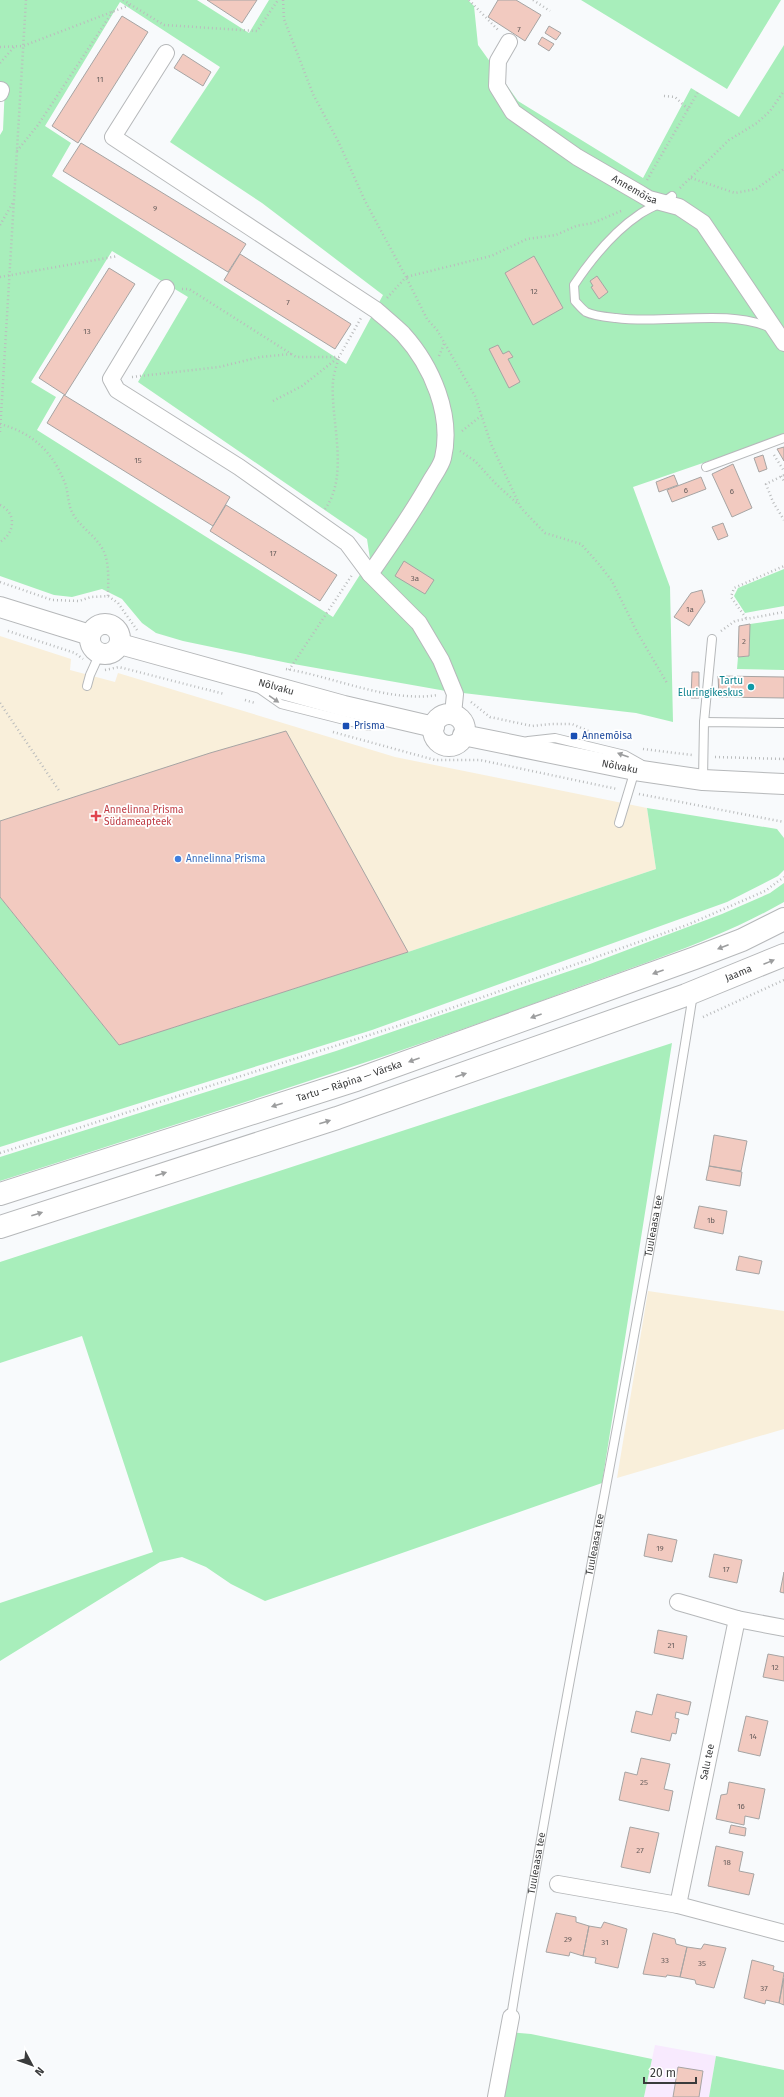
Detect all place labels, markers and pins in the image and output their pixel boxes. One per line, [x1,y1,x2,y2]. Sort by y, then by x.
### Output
place label: Tartu Eluringikeskus [678,675,743,699]
marker: Tartu Eluringikeskus [746,682,756,692]
place label: Prisma [354,720,385,732]
marker: Prisma [341,721,351,731]
place label: Annemõisa [582,730,632,742]
marker: Annemõisa [569,731,579,741]
place label: Annelinna Prisma Südameapteek [104,804,183,828]
marker: Annelinna Prisma Südameapteek [91,811,101,821]
place label: Annelinna Prisma [186,853,265,865]
marker: Annelinna Prisma [173,854,183,864]

